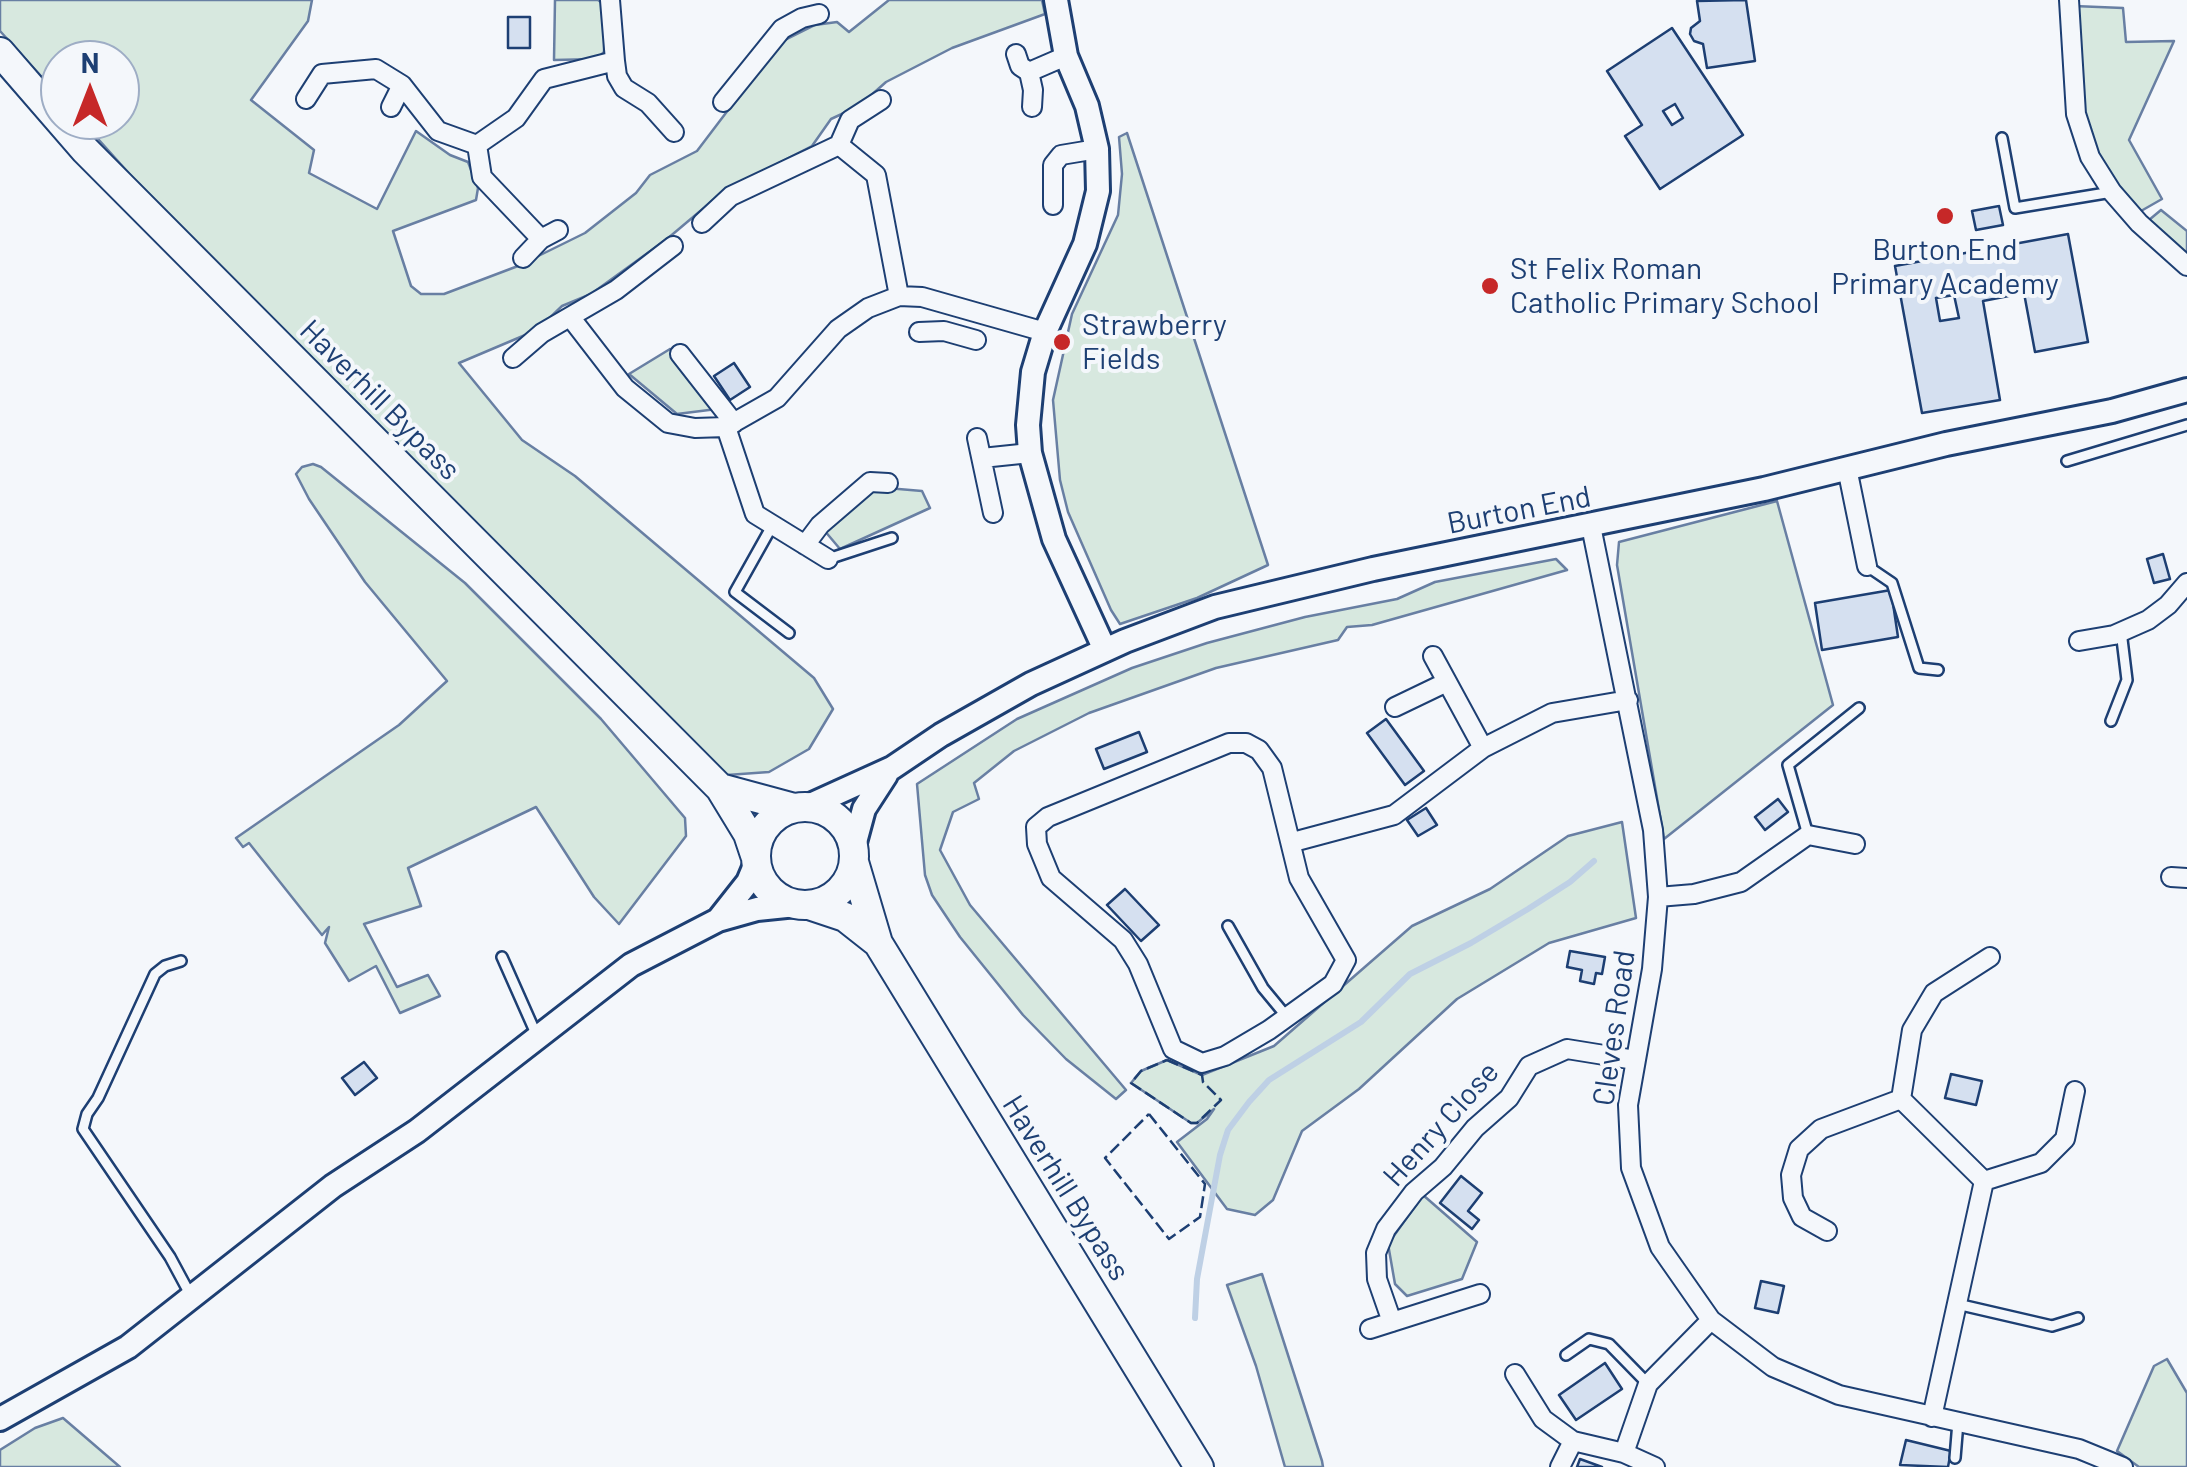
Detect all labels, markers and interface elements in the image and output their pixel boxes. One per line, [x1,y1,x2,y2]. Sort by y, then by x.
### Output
north arrow [40,40,140,140]
text: N [81,45,99,79]
marker: Burton End Primary Academy [1934,205,1956,227]
place label: Burton End Primary Academy [1831,232,2059,302]
place label: St Felix Roman Catholic Primary School [1510,251,1819,322]
marker: St Felix Roman Catholic Primary School [1479,275,1501,297]
place label: Strawberry Fields [1082,307,1227,378]
street label: Haverhill Bypass [292,312,468,488]
marker: Strawberry Fields [1051,331,1073,353]
street label: Burton End [1444,478,1594,542]
street label: Cleves Road [1585,948,1643,1108]
street label: Henry Close [1376,1054,1506,1194]
street label: Haverhill Bypass [995,1089,1137,1287]

